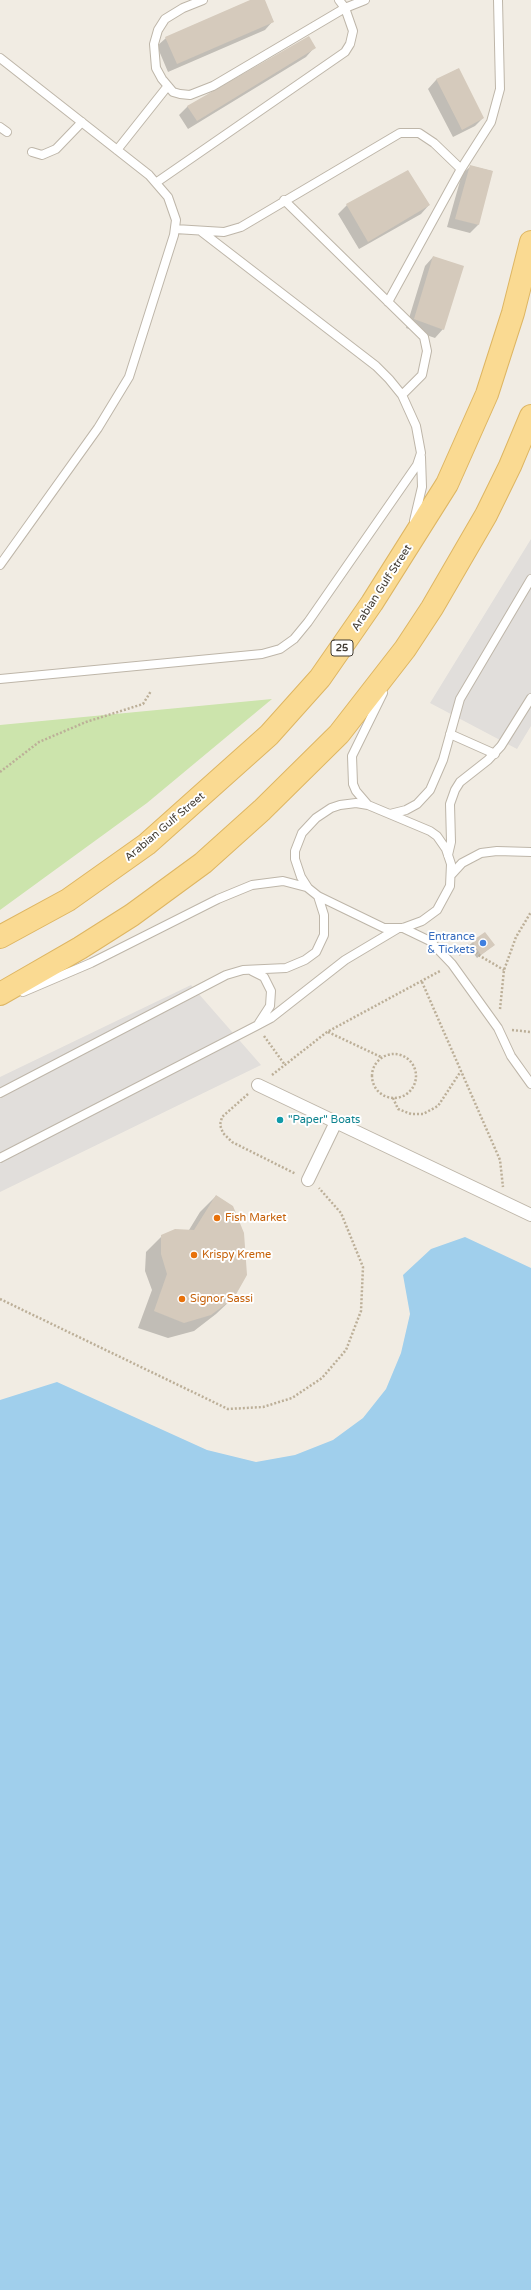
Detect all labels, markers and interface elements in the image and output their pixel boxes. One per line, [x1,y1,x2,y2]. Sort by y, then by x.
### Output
street label: Arabian Gulf Street [349,542,415,634]
road number: 25 [331,640,353,656]
street label: Arabian Gulf Street [122,790,208,864]
place label: Entrance & Tickets [427,930,475,956]
marker: Entrance & Tickets [478,938,488,948]
place label: "Paper" Boats [288,1113,360,1127]
marker: "Paper" Boats [275,1115,285,1125]
place label: Fish Market [225,1211,286,1225]
marker: Fish Market [212,1213,222,1223]
place label: Krispy Kreme [202,1248,271,1262]
marker: Krispy Kreme [189,1250,199,1260]
place label: Signor Sassi [190,1292,253,1306]
marker: Signor Sassi [177,1294,187,1304]

